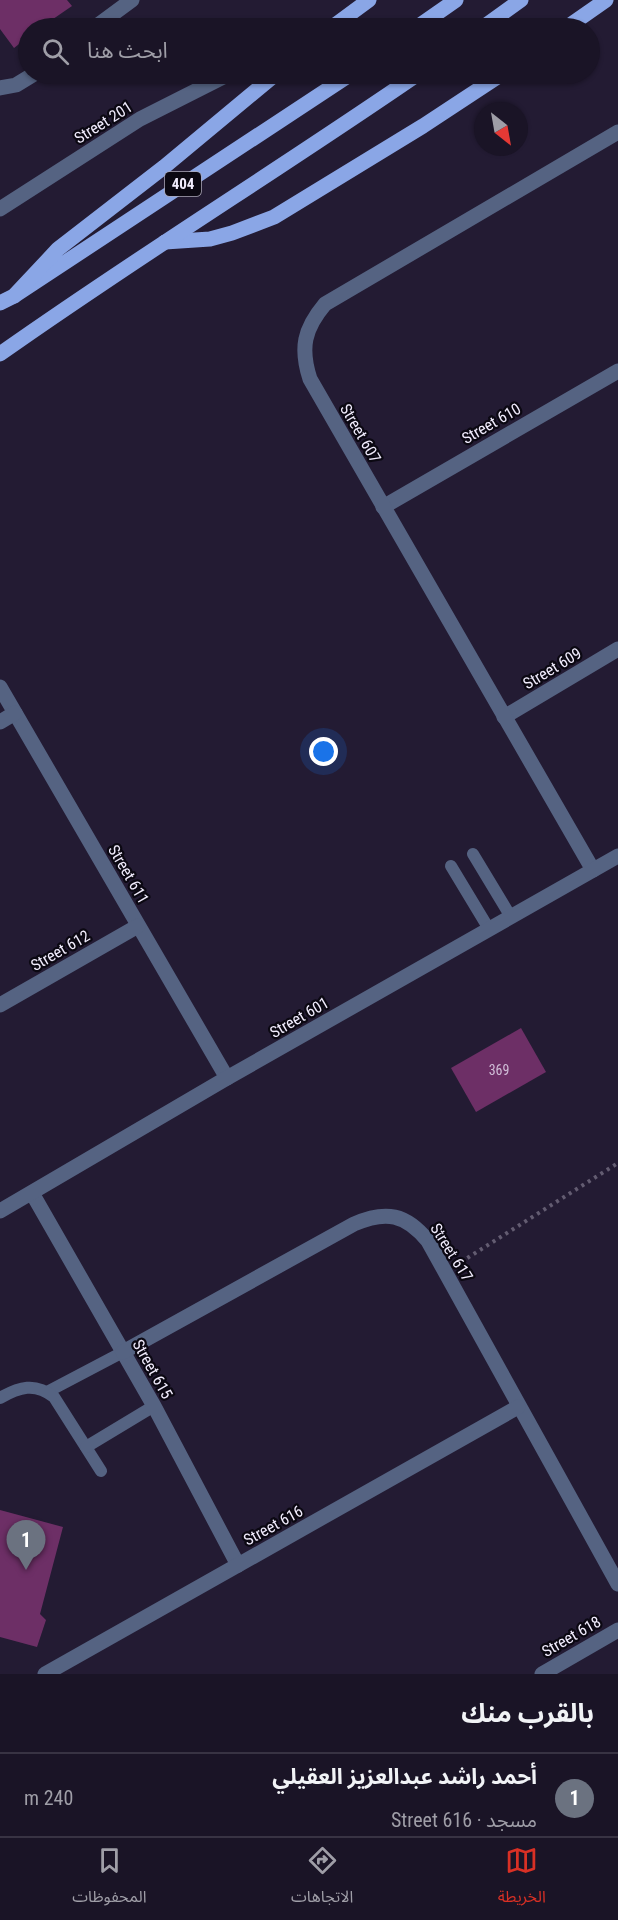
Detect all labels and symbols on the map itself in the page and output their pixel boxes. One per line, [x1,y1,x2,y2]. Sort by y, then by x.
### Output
street label: Street 201 [71,97,136,148]
north arrow [474,102,528,156]
road number: 404 [165,172,201,196]
street label: Street 610 [458,399,524,448]
street label: Street 607 [336,400,385,466]
street label: Street 609 [520,644,585,693]
your location [309,737,338,766]
street label: Street 611 [104,841,153,907]
street label: Street 612 [27,926,93,975]
street label: Street 601 [266,993,332,1042]
house number: 369 [489,1062,509,1078]
street label: Street 617 [426,1220,477,1285]
street label: Street 615 [129,1336,177,1402]
street label: Street 616 [240,1501,306,1549]
pin: 1 [6,1520,46,1570]
street label: Street 618 [538,1612,604,1661]

